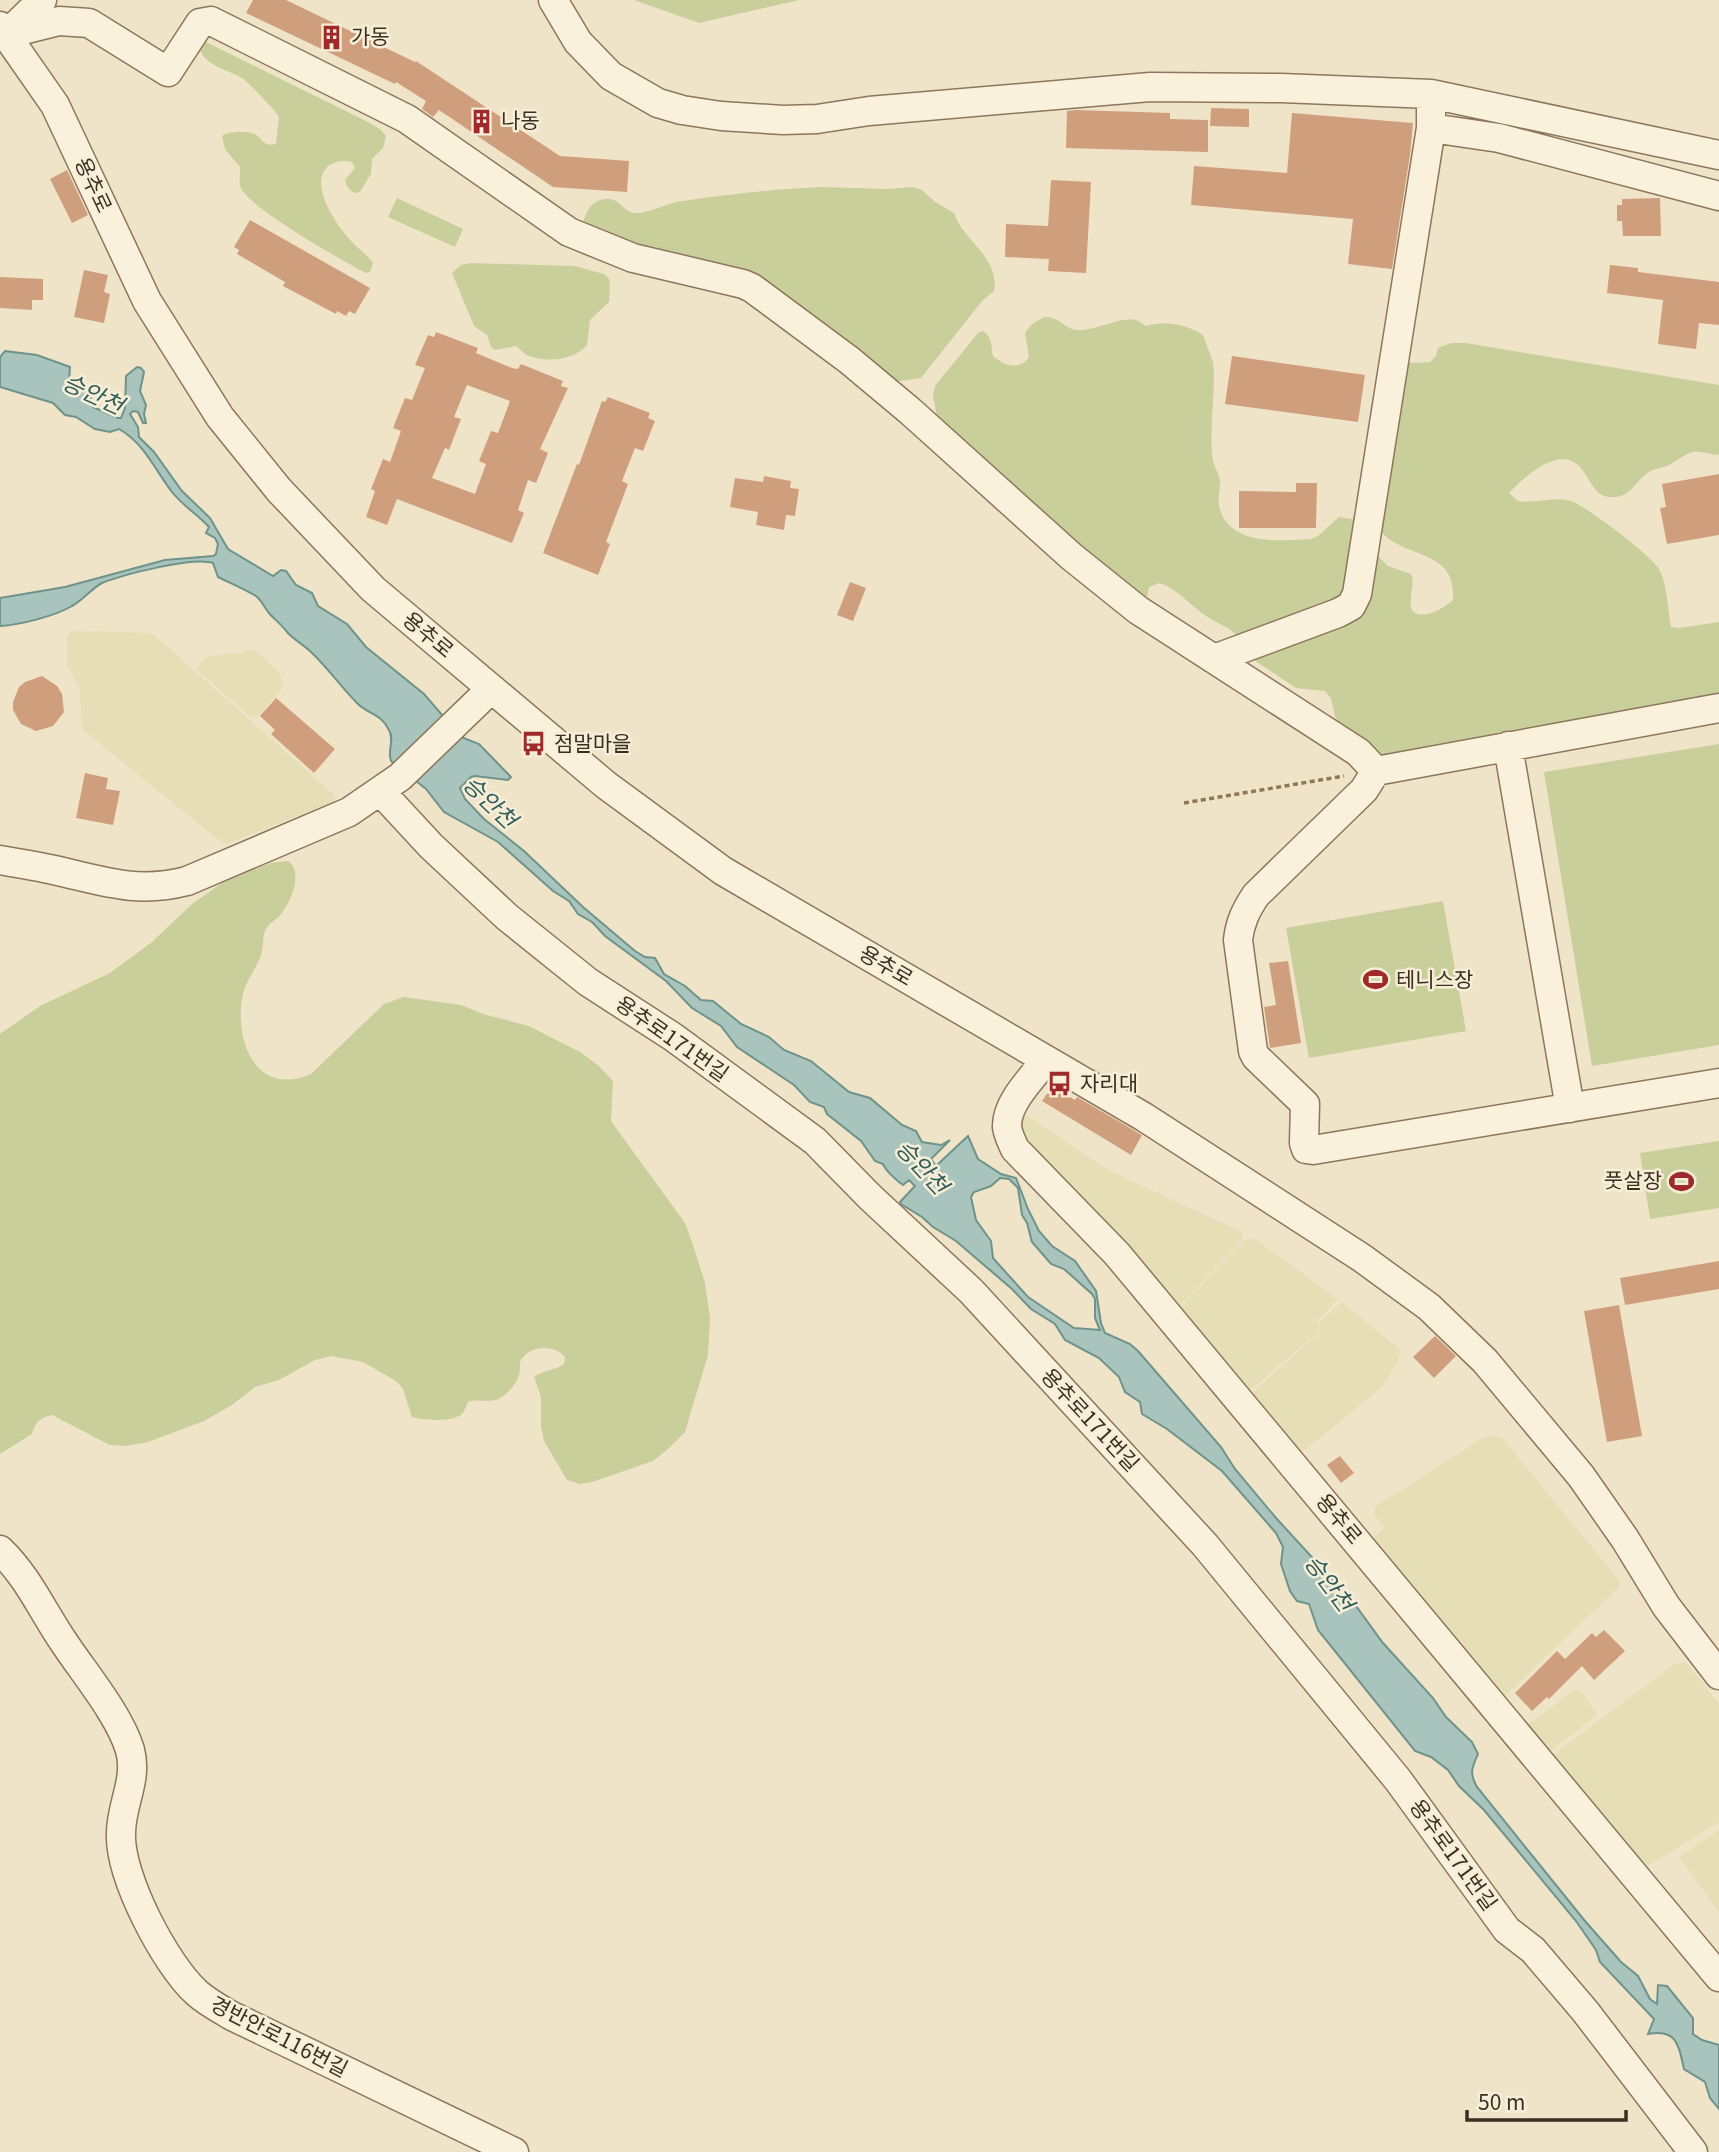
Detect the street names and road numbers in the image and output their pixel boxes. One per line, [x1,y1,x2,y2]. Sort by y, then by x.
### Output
street label: 용추로 [69,152,121,217]
street label: 용추로 [397,603,461,664]
street label: 용추로 [854,937,920,992]
street label: 용추로171번길 [611,987,736,1087]
street label: 용추로171번길 [1036,1360,1147,1477]
street label: 용추로 [1310,1486,1371,1550]
street label: 용추로171번길 [1404,1792,1505,1916]
street label: 경반안로116번길 [206,1988,354,2083]

